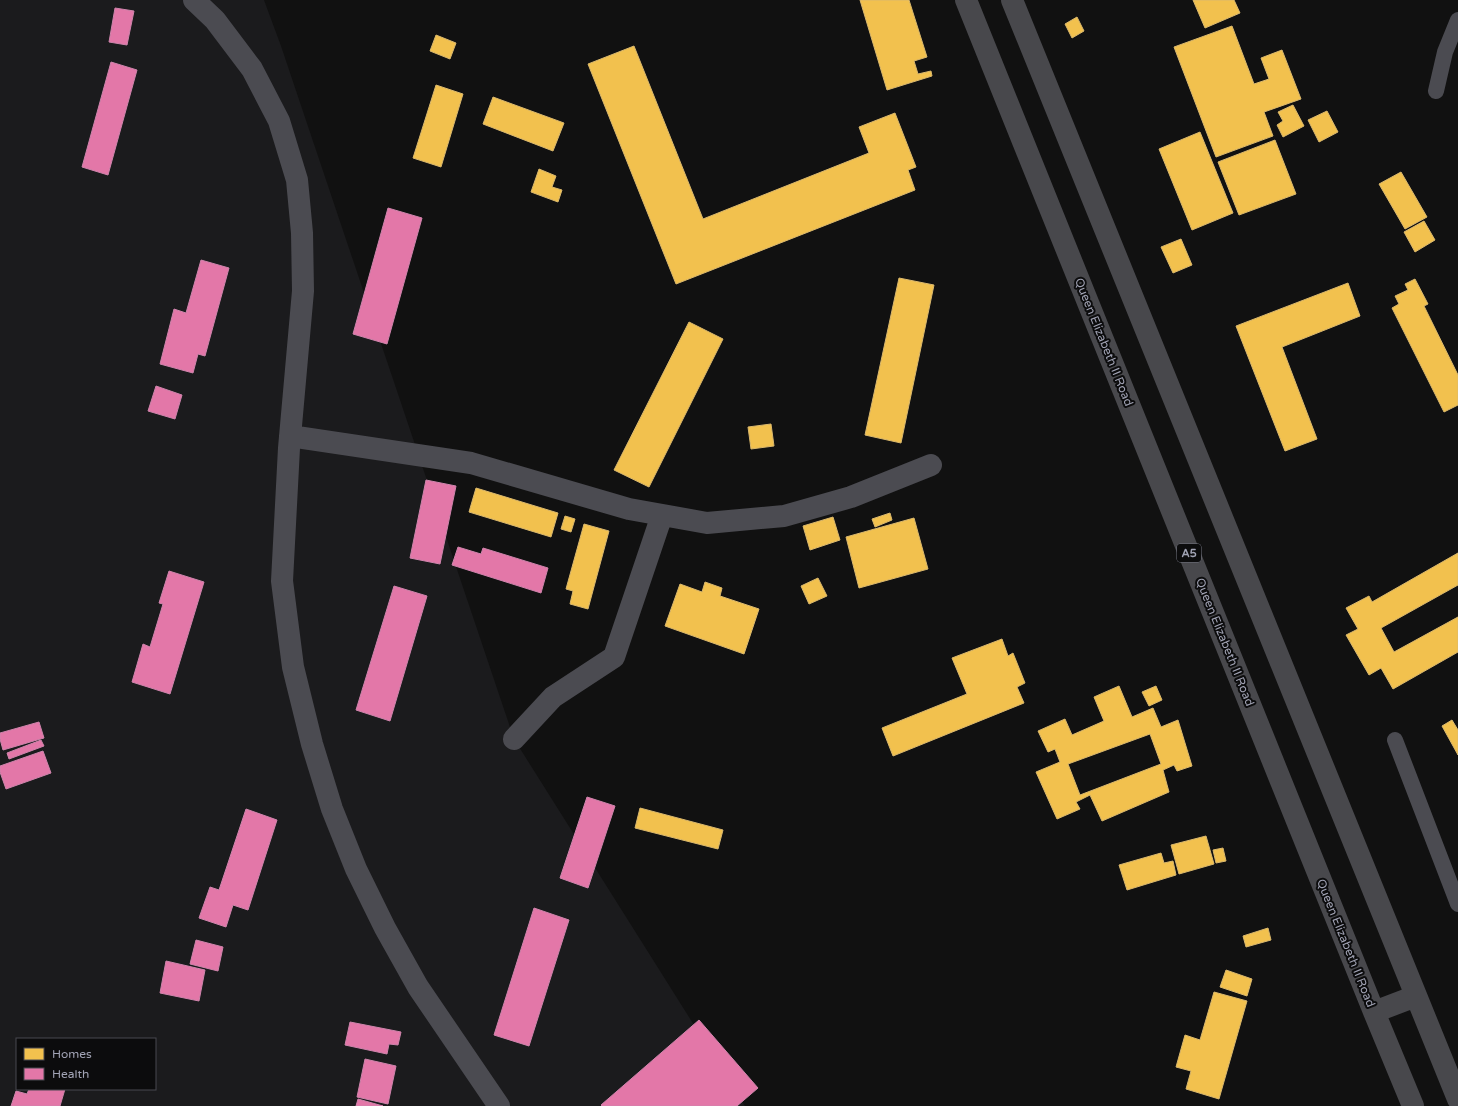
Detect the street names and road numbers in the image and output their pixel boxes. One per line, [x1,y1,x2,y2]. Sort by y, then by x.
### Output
street label: Queen Elizabeth II Road [1072,276,1136,408]
road number: A5 [1177,544,1201,562]
street label: Queen Elizabeth II Road [1193,576,1257,708]
street label: Queen Elizabeth II Road [1314,877,1378,1009]

